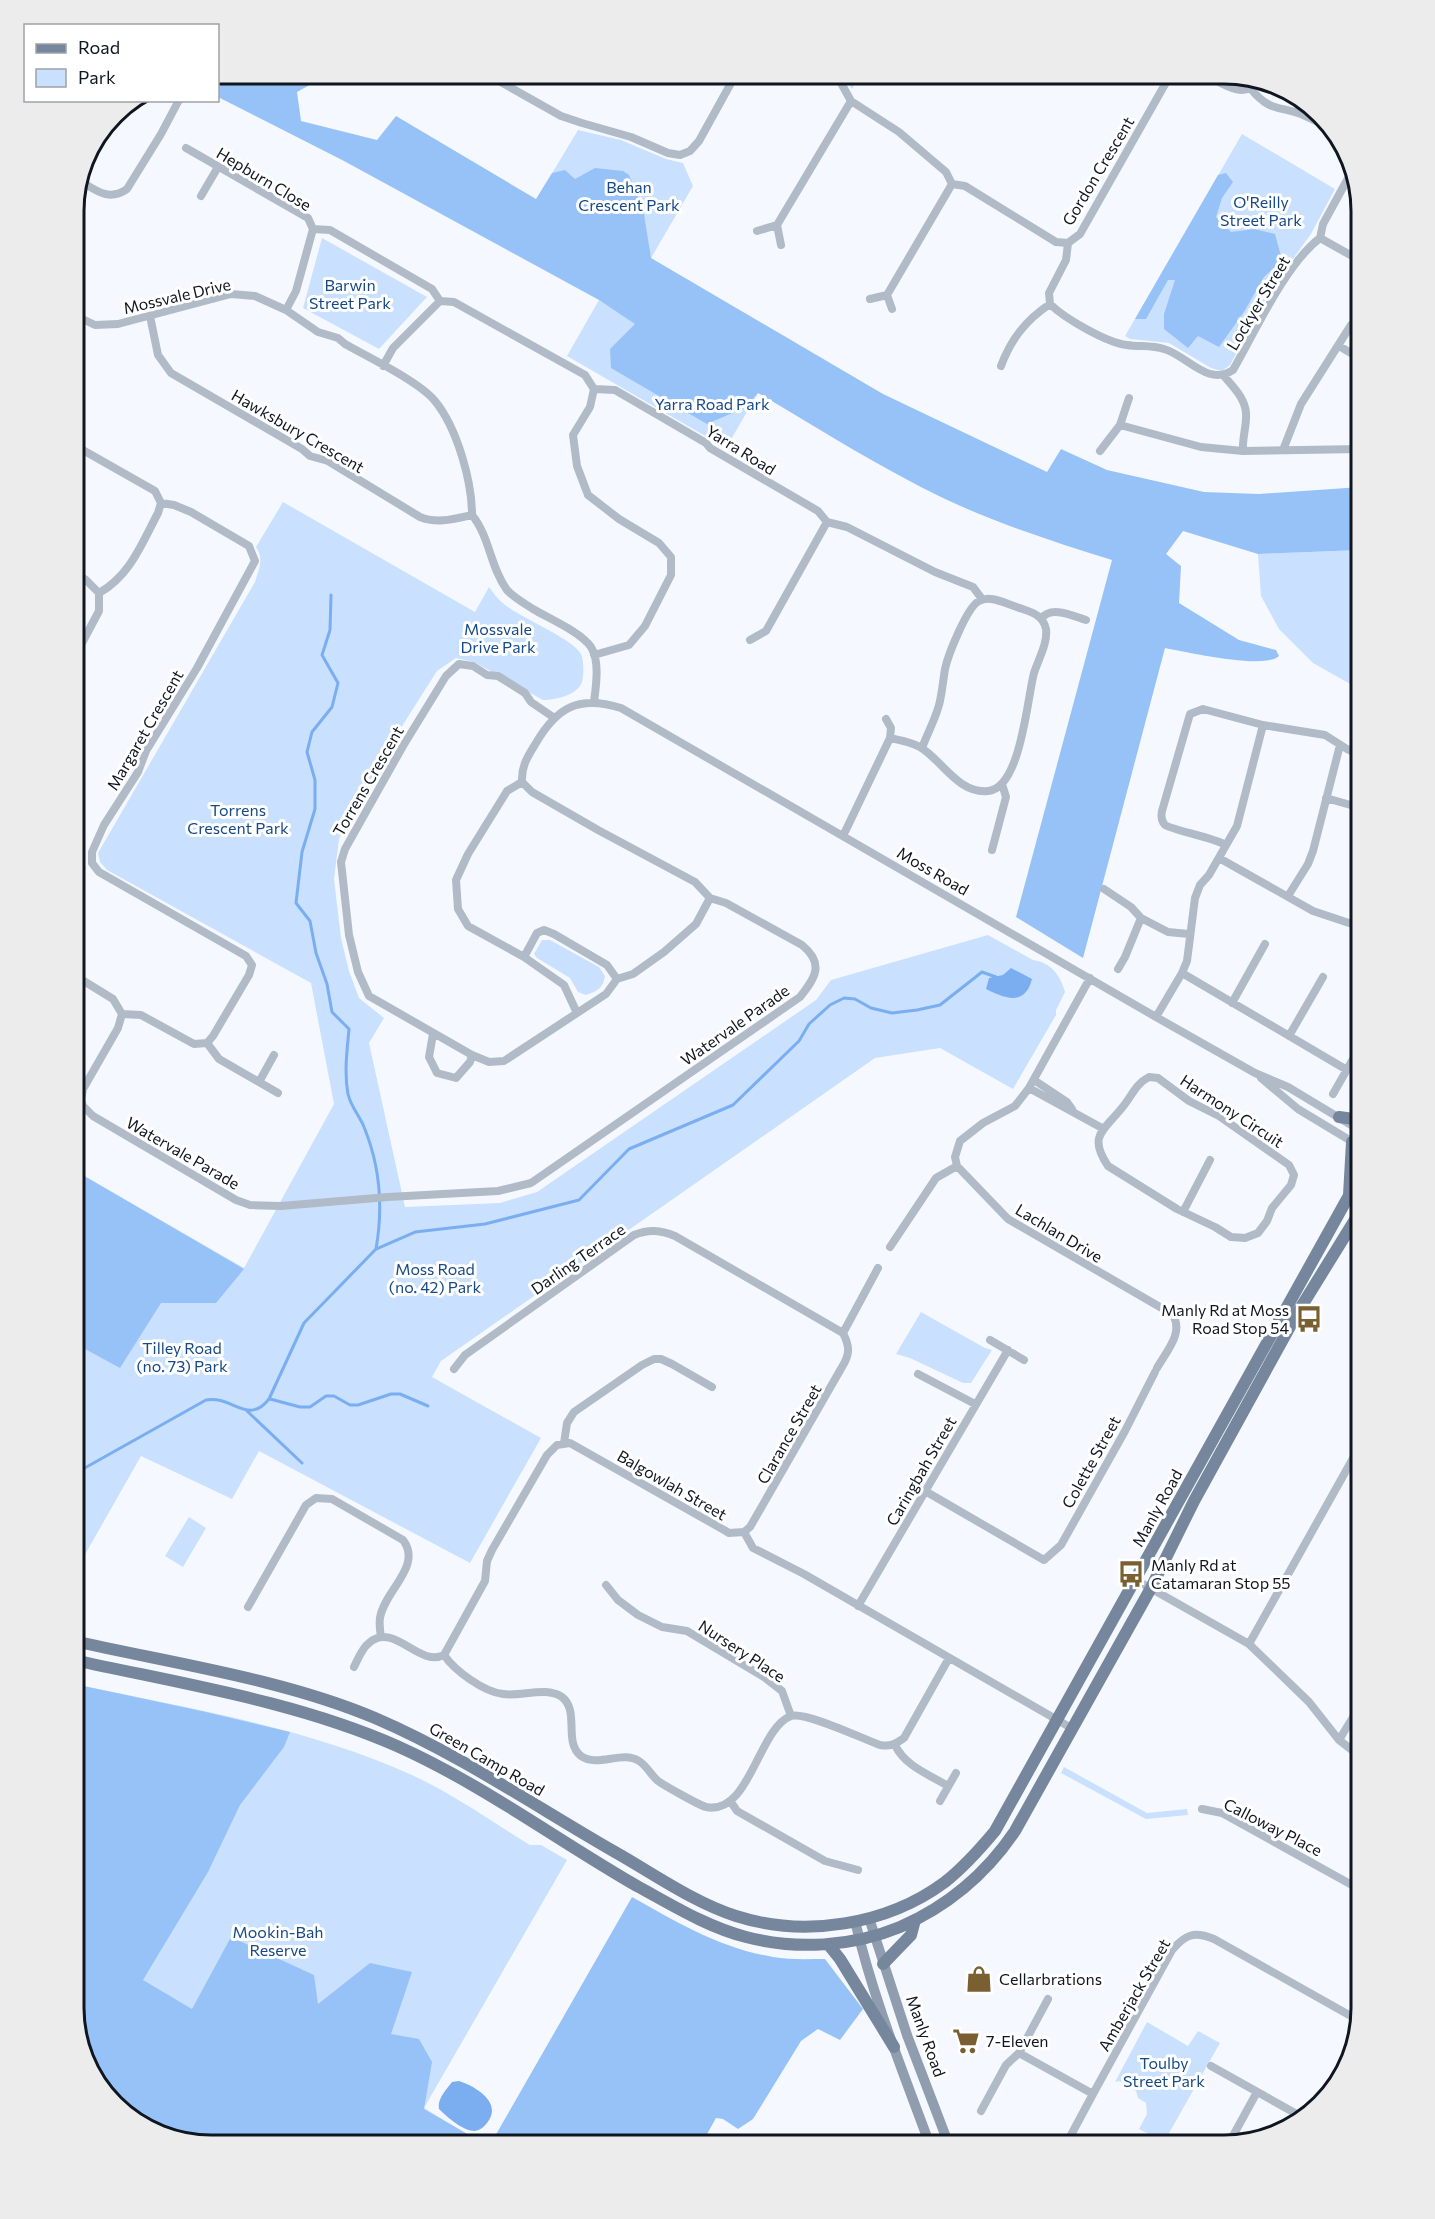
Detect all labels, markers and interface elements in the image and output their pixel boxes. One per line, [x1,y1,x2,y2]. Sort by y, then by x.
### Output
legend [24,24,219,102]
text: Road [78,36,120,58]
text: Park [78,66,116,88]
street label: Gordon Crescent [1058,113,1138,228]
street label: Hepburn Close [213,143,315,214]
park label: Behan Crescent Park [578,177,680,214]
park label: O'Reilly Street Park [1220,192,1302,229]
street label: Lockyer Street [1222,252,1293,353]
street label: Mossvale Drive [121,274,232,317]
park label: Barwin Street Park [309,275,391,312]
street label: Hawksbury Crescent [229,385,368,476]
park label: Yarra Road Park [654,394,770,413]
street label: Yarra Road [703,421,780,478]
park label: Mossvale Drive Park [460,619,536,656]
street label: Margaret Crescent [102,666,187,793]
street label: Torrens Crescent [328,722,407,839]
park label: Torrens Crescent Park [187,800,289,837]
street label: Moss Road [894,842,972,899]
street label: Watervale Parade [677,980,793,1069]
street label: Harmony Circuit [1177,1070,1288,1151]
street label: Watervale Parade [123,1112,243,1193]
street label: Lachlan Drive [1012,1199,1106,1266]
street label: Darling Terrace [527,1219,628,1298]
park label: Moss Road (no. 42) Park [389,1259,481,1296]
place label: Manly Rd at Moss Road Stop 54 [1161,1300,1289,1337]
bus stop icon: Manly Rd at Moss Road Stop 54 [1294,1304,1324,1334]
park label: Tilley Road (no. 73) Park [136,1338,228,1375]
street label: Clarance Street [752,1380,825,1487]
street label: Caringbah Street [882,1412,960,1529]
street label: Colette Street [1057,1412,1124,1511]
street label: Balgowlah Street [614,1446,731,1524]
street label: Manly Road [1128,1466,1186,1550]
place label: Manly Rd at Catamaran Stop 55 [1151,1555,1291,1592]
bus stop icon: Manly Rd at Catamaran Stop 55 [1116,1559,1146,1589]
street label: Nursery Place [695,1616,789,1686]
street label: Green Camp Road [426,1718,548,1799]
street label: Calloway Place [1221,1794,1326,1859]
park label: Mookin-Bah Reserve [233,1922,323,1959]
street label: Amberjack Street [1094,1935,1174,2054]
shop icon: Cellarbrations [964,1964,994,1994]
place label: Cellarbrations [999,1969,1102,1988]
street label: Manly Road [903,1992,950,2079]
supermarket icon: 7-Eleven [951,2026,981,2056]
place label: 7-Eleven [986,2031,1049,2050]
park label: Toulby Street Park [1123,2053,1205,2090]

